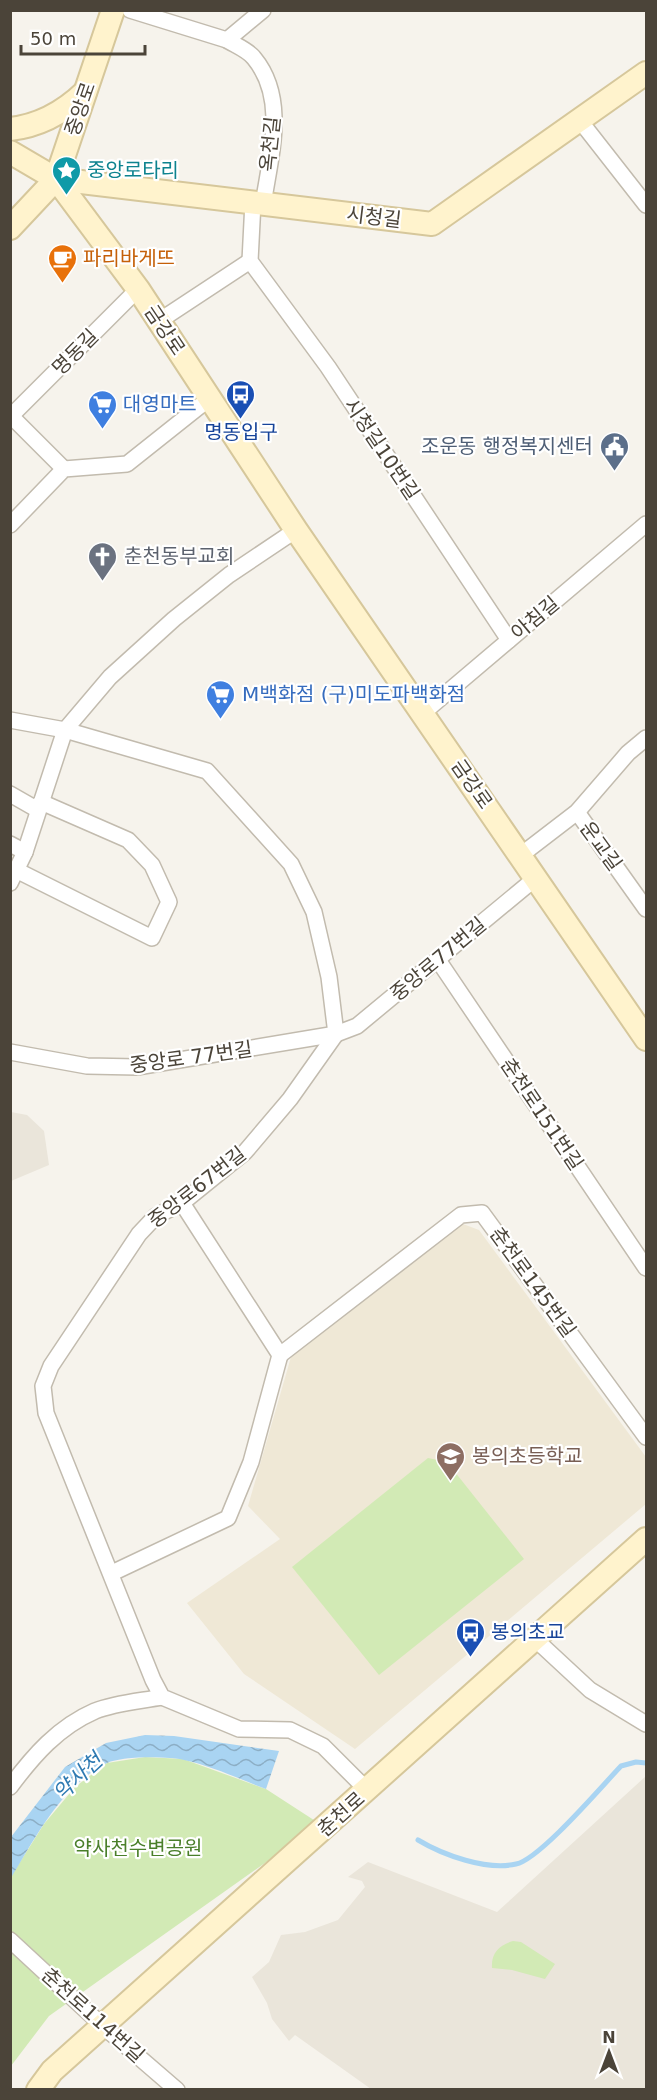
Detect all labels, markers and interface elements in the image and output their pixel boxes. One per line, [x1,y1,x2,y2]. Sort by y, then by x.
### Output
scale bar [21,18,146,56]
text: 50 m [30,28,76,49]
street label: 중앙로 [60,79,100,139]
street label: 옥천길 [255,115,285,173]
place icon: 중앙로타리 [50,154,82,196]
place label: 중앙로타리 [87,158,179,182]
street label: 시청길 [345,202,403,232]
cafe icon: 파리바게뜨 [46,242,78,284]
place label: 파리바게뜨 [83,246,175,270]
street label: 금강로 [140,300,190,360]
street label: 명동길 [47,324,103,380]
bus stop icon: 명동입구 [225,378,257,420]
supermarket icon: 대영마트 [86,388,118,430]
place label: 대영마트 [123,392,197,416]
street label: 시청길10번길 [339,394,425,504]
place label: 명동입구 [204,420,278,444]
public building icon: 조운동 행정복지센터 [598,430,630,472]
place label: 조운동 행정복지센터 [421,434,593,458]
church icon: 춘천동부교회 [87,540,119,582]
place label: 춘천동부교회 [124,544,234,568]
street label: 아침길 [506,591,564,645]
supermarket icon: M백화점 (구)미도파백화점 [205,678,237,720]
place label: M백화점 (구)미도파백화점 [242,682,465,706]
street label: 금강로 [446,755,498,813]
street label: 운교길 [575,817,627,875]
street label: 중앙로77번길 [385,912,491,1006]
street label: 중앙로 77번길 [128,1037,254,1077]
street label: 춘천로151번길 [496,1053,588,1175]
street label: 중앙로67번길 [143,1141,251,1233]
street label: 춘천로145번길 [485,1222,581,1342]
school or university icon: 봉의초등학교 [435,1440,467,1482]
place label: 봉의초등학교 [472,1444,582,1468]
bus stop icon: 봉의초교 [454,1616,486,1658]
place label: 봉의초교 [491,1620,565,1644]
water label: 약사천 [49,1747,109,1806]
street label: 춘천로 [312,1787,370,1841]
park label: 약사천수변공원 [74,1836,202,1860]
street label: 춘천로114번길 [37,1963,149,2067]
north arrow [579,2022,639,2082]
text: N [602,2028,616,2047]

